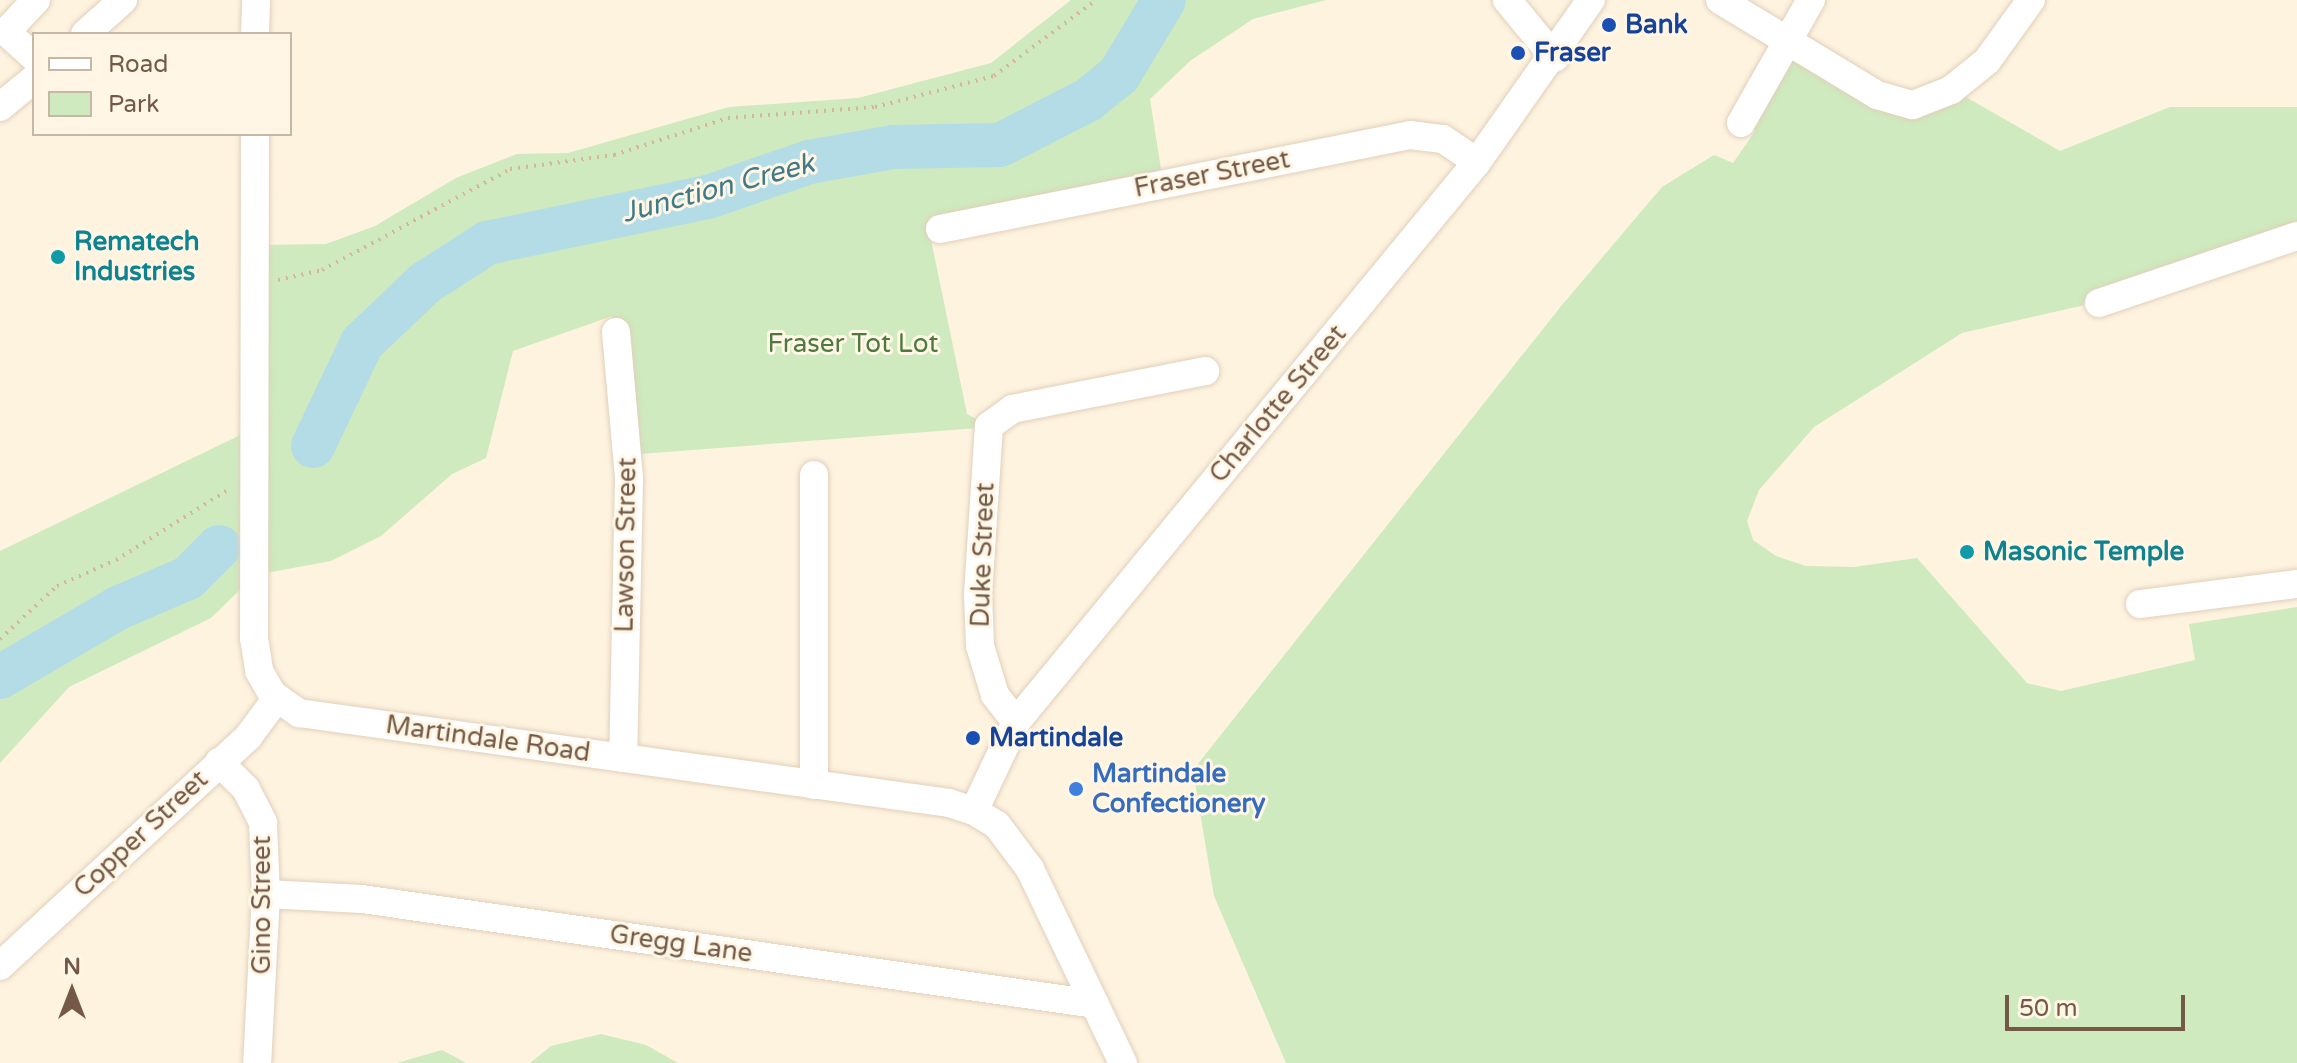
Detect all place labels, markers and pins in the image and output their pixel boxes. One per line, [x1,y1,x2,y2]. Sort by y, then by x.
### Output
place label: Bank [1625,9,1688,41]
marker: Bank [1600,16,1618,34]
place label: Fraser [1534,37,1611,69]
marker: Fraser [1509,44,1527,62]
place label: Rematech Industries [74,226,200,288]
marker: Rematech Industries [49,248,67,266]
place label: Masonic Temple [1983,536,2184,568]
marker: Masonic Temple [1958,543,1976,561]
place label: Martindale [989,722,1123,754]
marker: Martindale [964,729,982,747]
place label: Martindale Confectionery [1092,758,1265,820]
marker: Martindale Confectionery [1067,780,1085,798]

